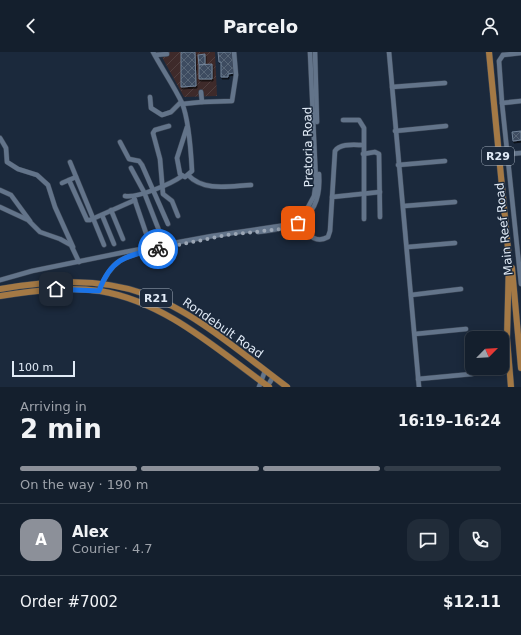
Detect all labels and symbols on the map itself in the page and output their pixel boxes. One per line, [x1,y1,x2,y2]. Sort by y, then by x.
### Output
street label: Pretoria Road [300,107,316,187]
road number: R29 [482,147,514,165]
street label: Main Reef Road [492,182,516,276]
pin [281,206,315,240]
courier [138,229,178,269]
pin [39,272,73,306]
road number: R21 [140,289,172,307]
street label: Rondebult Road [180,295,266,361]
north arrow [465,331,509,375]
scale bar [12,359,75,378]

